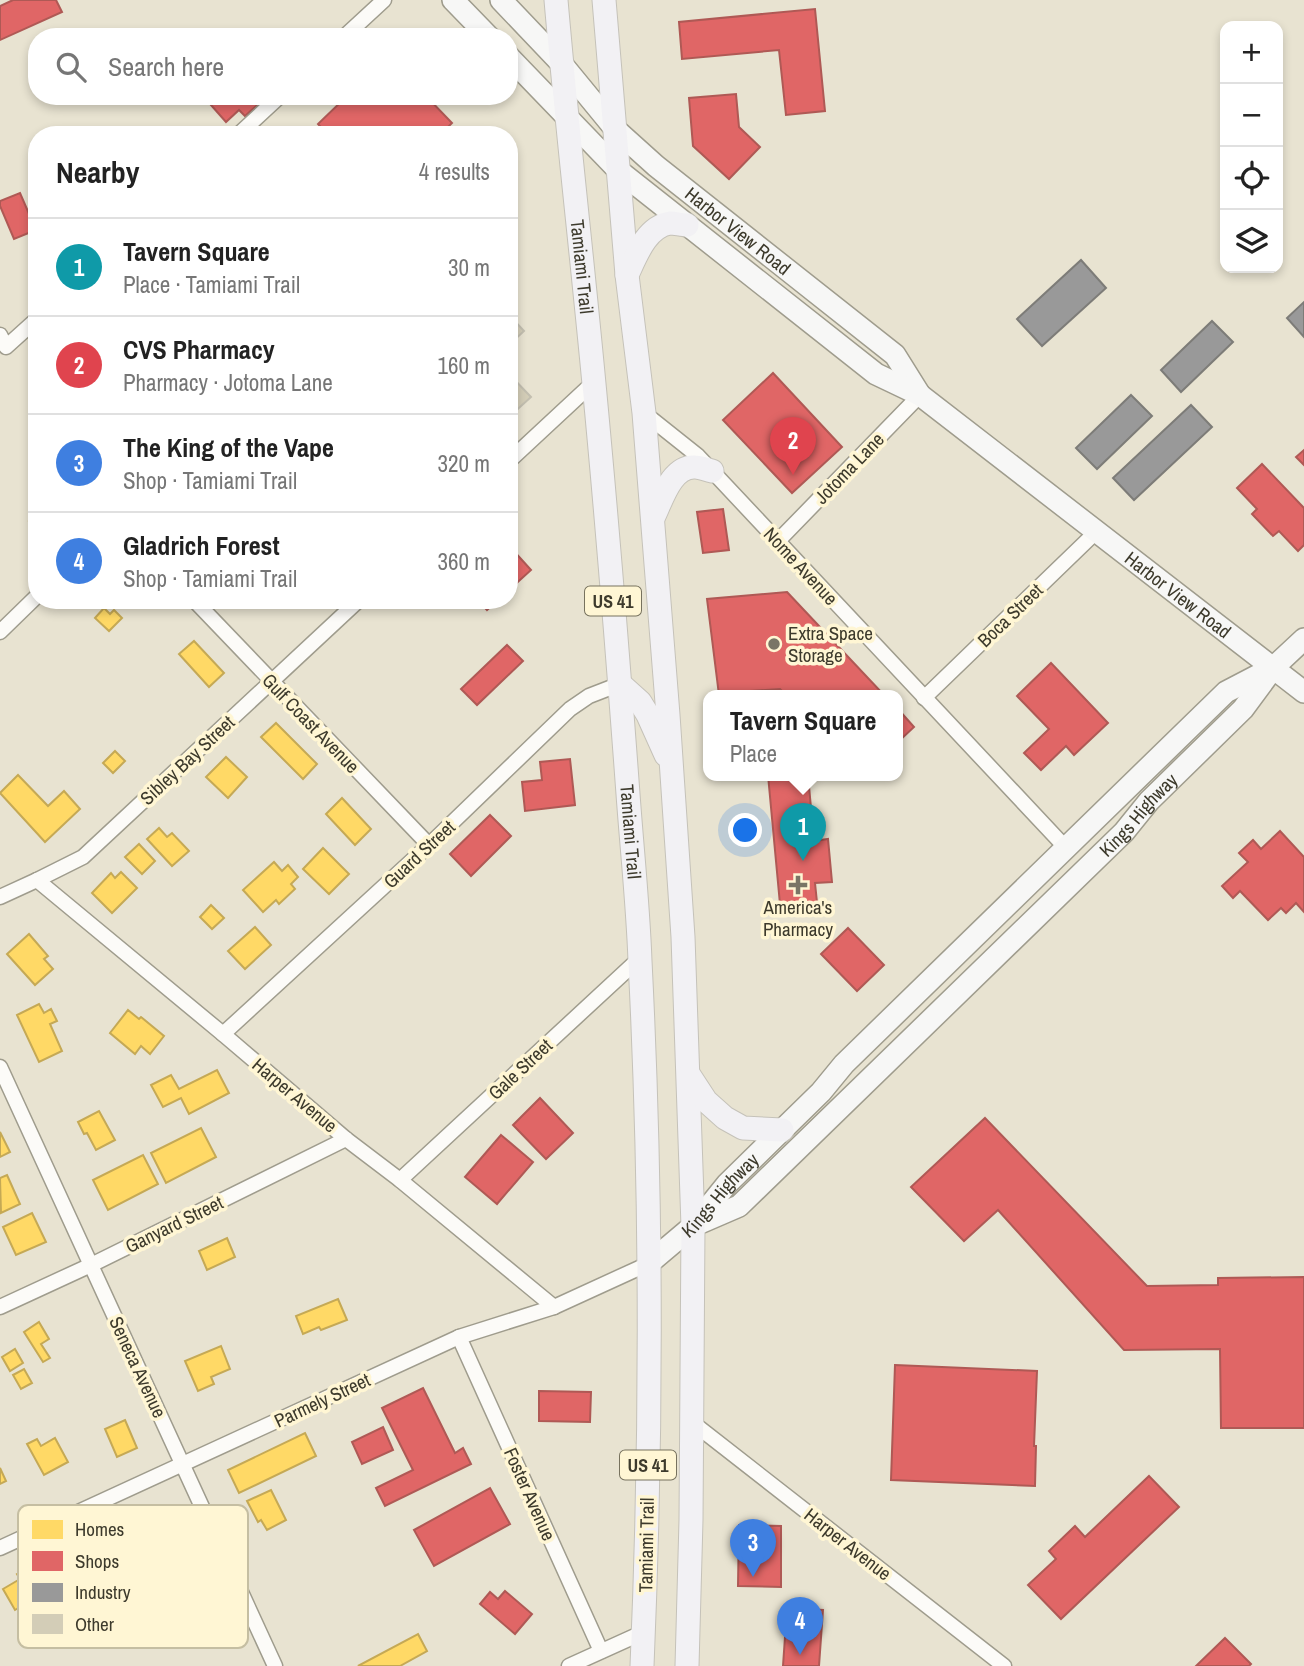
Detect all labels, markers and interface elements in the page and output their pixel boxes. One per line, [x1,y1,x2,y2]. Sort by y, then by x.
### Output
map controls [1220,21,1283,273]
button: + [1220,21,1283,84]
search box [28,28,518,105]
icon: search [52,48,90,86]
text: Search here [108,49,224,84]
button: − [1220,84,1283,147]
button: locate [1220,147,1283,210]
text: Nearby [56,152,139,192]
text: 4 results [419,156,490,187]
street label: Harbor View Road [680,181,796,281]
button: layers [1220,210,1283,273]
street label: Tamiami Trail [565,218,600,315]
text: Tavern Square [123,234,270,269]
text: 1 [74,252,84,283]
text: 30 m [448,252,490,283]
text: Place · Tamiami Trail [123,269,300,300]
text: CVS Pharmacy [123,332,275,367]
text: 2 [74,350,84,381]
text: 160 m [438,350,490,381]
text: Pharmacy · Jotoma Lane [123,367,333,398]
pin: 2 [770,417,816,475]
street label: Jotoma Lane [808,427,890,509]
text: The King of the Vape [123,430,334,465]
text: 3 [74,448,84,479]
text: 320 m [438,448,490,479]
text: Shop · Tamiami Trail [123,465,297,496]
street label: Nome Avenue [758,521,844,611]
text: Gladrich Forest [123,528,280,563]
street label: Harbor View Road [1120,545,1237,644]
text: 4 [74,546,84,577]
text: 360 m [438,546,490,577]
text: Shop · Tamiami Trail [123,563,297,594]
street label: Boca Street [972,577,1049,653]
road number: US 41 [585,586,641,616]
place label: Extra Space Storage [788,620,873,668]
marker: Extra Space Storage [766,636,782,652]
street label: Gulf Coast Avenue [257,667,365,779]
popup [703,690,903,781]
text: Tavern Square [730,703,876,738]
street label: Sibley Bay Street [134,709,240,811]
text: Place [730,738,777,769]
street label: Kings Highway [1093,767,1183,862]
street label: Tamiami Trail [614,783,648,880]
pin: 1 [780,803,826,861]
your location [728,813,762,847]
street label: Guard Street [378,814,461,894]
marker: America's Pharmacy [790,877,806,893]
place label: America's Pharmacy [763,894,833,942]
street label: Gale Street [482,1032,558,1105]
street label: Harper Avenue [247,1052,343,1138]
street label: Kings Highway [676,1147,764,1243]
street label: Ganyard Street [121,1189,228,1259]
street label: Seneca Avenue [103,1312,173,1422]
street label: Parmely Street [270,1366,375,1434]
street label: Foster Avenue [498,1443,562,1545]
road number: US 41 [620,1450,676,1480]
street label: Tamiami Trail [632,1497,660,1593]
street label: Harper Avenue [799,1502,897,1586]
legend [18,1505,248,1648]
text: Homes [75,1516,125,1542]
pin: 3 [730,1519,776,1577]
text: Shops [75,1548,119,1574]
text: Industry [75,1579,131,1605]
pin: 4 [777,1597,823,1655]
text: Other [75,1611,115,1637]

